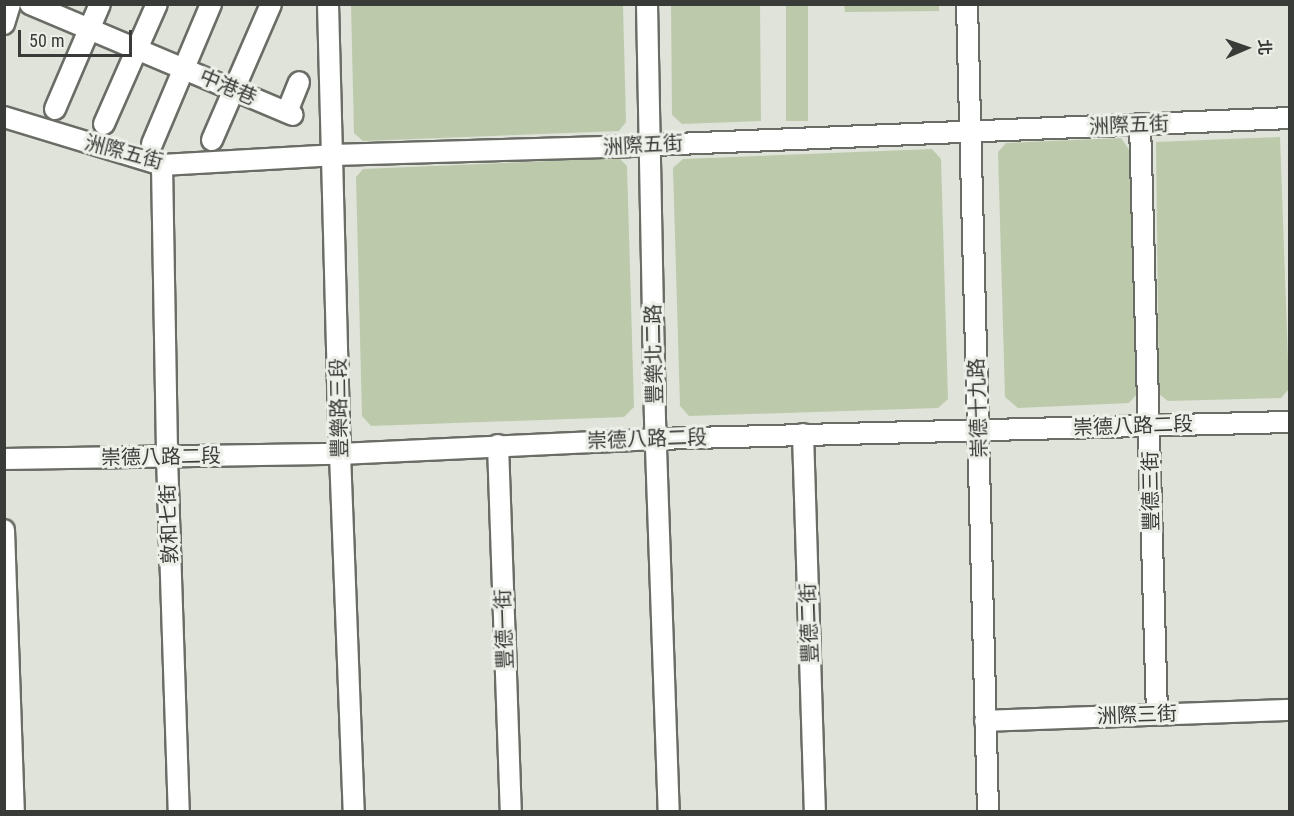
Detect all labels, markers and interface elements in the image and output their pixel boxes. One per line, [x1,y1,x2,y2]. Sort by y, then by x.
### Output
scale bar [21,18,135,56]
north arrow [1216,18,1276,78]
text: 50 m [29,30,64,51]
text: 北 [1255,39,1274,56]
street label: 中港巷 [196,64,260,110]
street label: 洲際五街 [1089,112,1169,138]
street label: 洲際五街 [82,130,166,174]
street label: 洲際五街 [602,131,684,159]
street label: 豐樂北二路 [641,304,667,404]
street label: 豐樂路三段 [326,358,352,458]
street label: 崇德十九路 [964,358,992,458]
street label: 崇德八路二段 [1073,412,1193,440]
street label: 崇德八路二段 [587,425,707,453]
street label: 崇德八路二段 [101,444,221,470]
street label: 豐德三街 [1138,451,1164,531]
street label: 敦和七街 [156,484,182,564]
street label: 豐德二街 [796,583,822,663]
street label: 豐德一街 [491,589,517,669]
street label: 洲際三街 [1097,702,1177,728]

